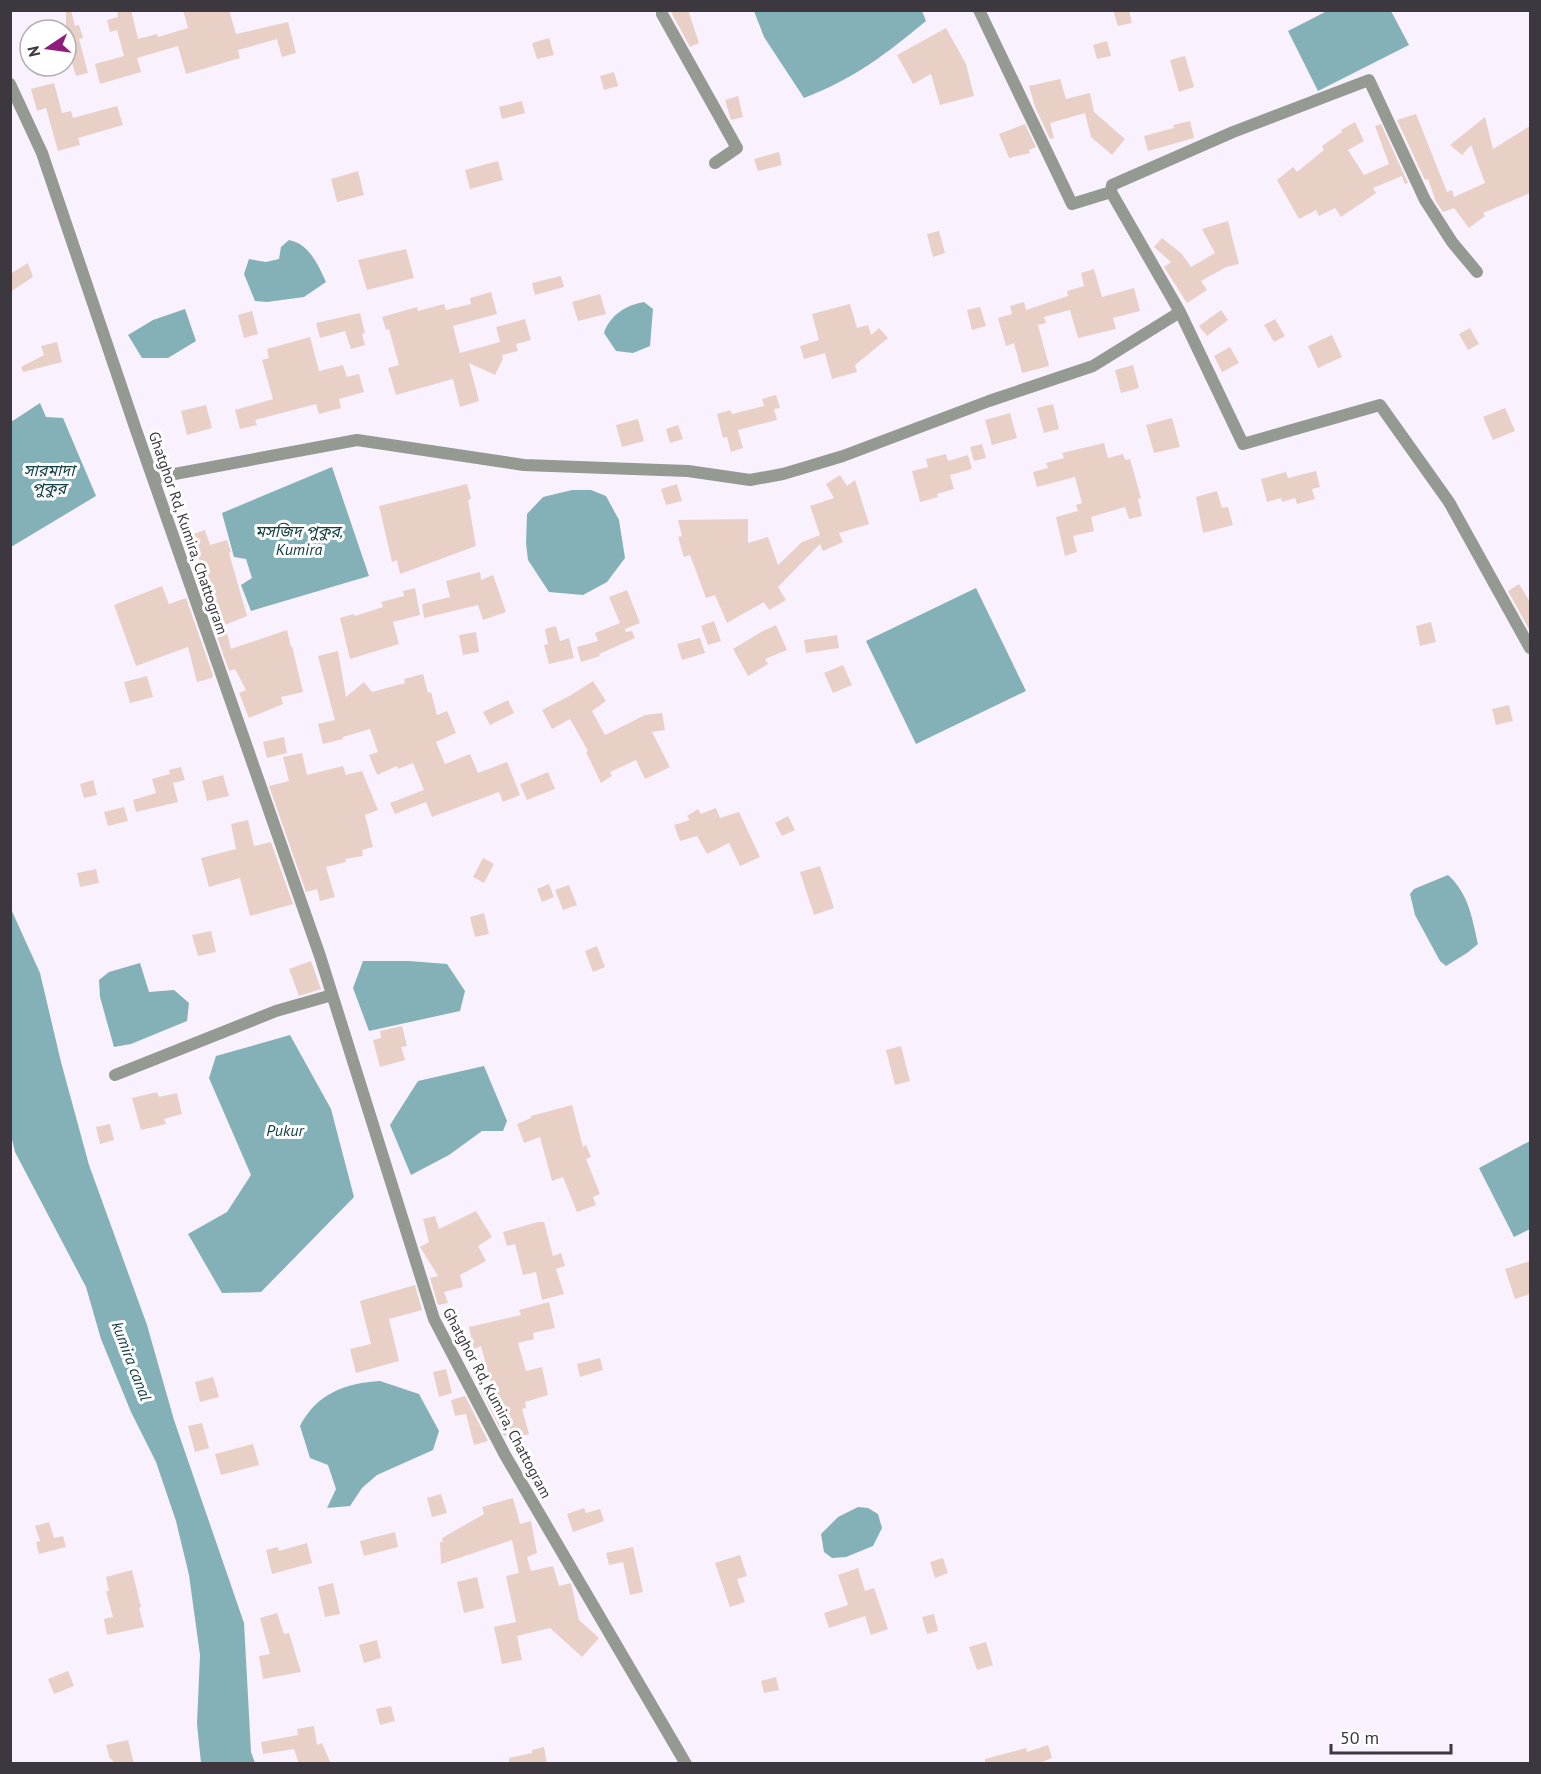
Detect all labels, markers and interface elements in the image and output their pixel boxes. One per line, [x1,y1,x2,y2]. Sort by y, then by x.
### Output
north arrow [18,18,78,78]
text: N [22,44,44,59]
street label: Ghatghor Rd, Kumira, Chattogram [145,429,232,637]
water label: সারমাদা পুকুর [24,460,77,498]
water label: মসজিদ পুকুর, Kumira [255,521,343,559]
water label: Pukur [266,1120,305,1140]
street label: Ghatghor Rd, Kumira, Chattogram [439,1304,556,1501]
water label: kumira canal [108,1318,157,1404]
scale bar [1331,1717,1451,1755]
text: 50 m [1340,1726,1379,1749]

